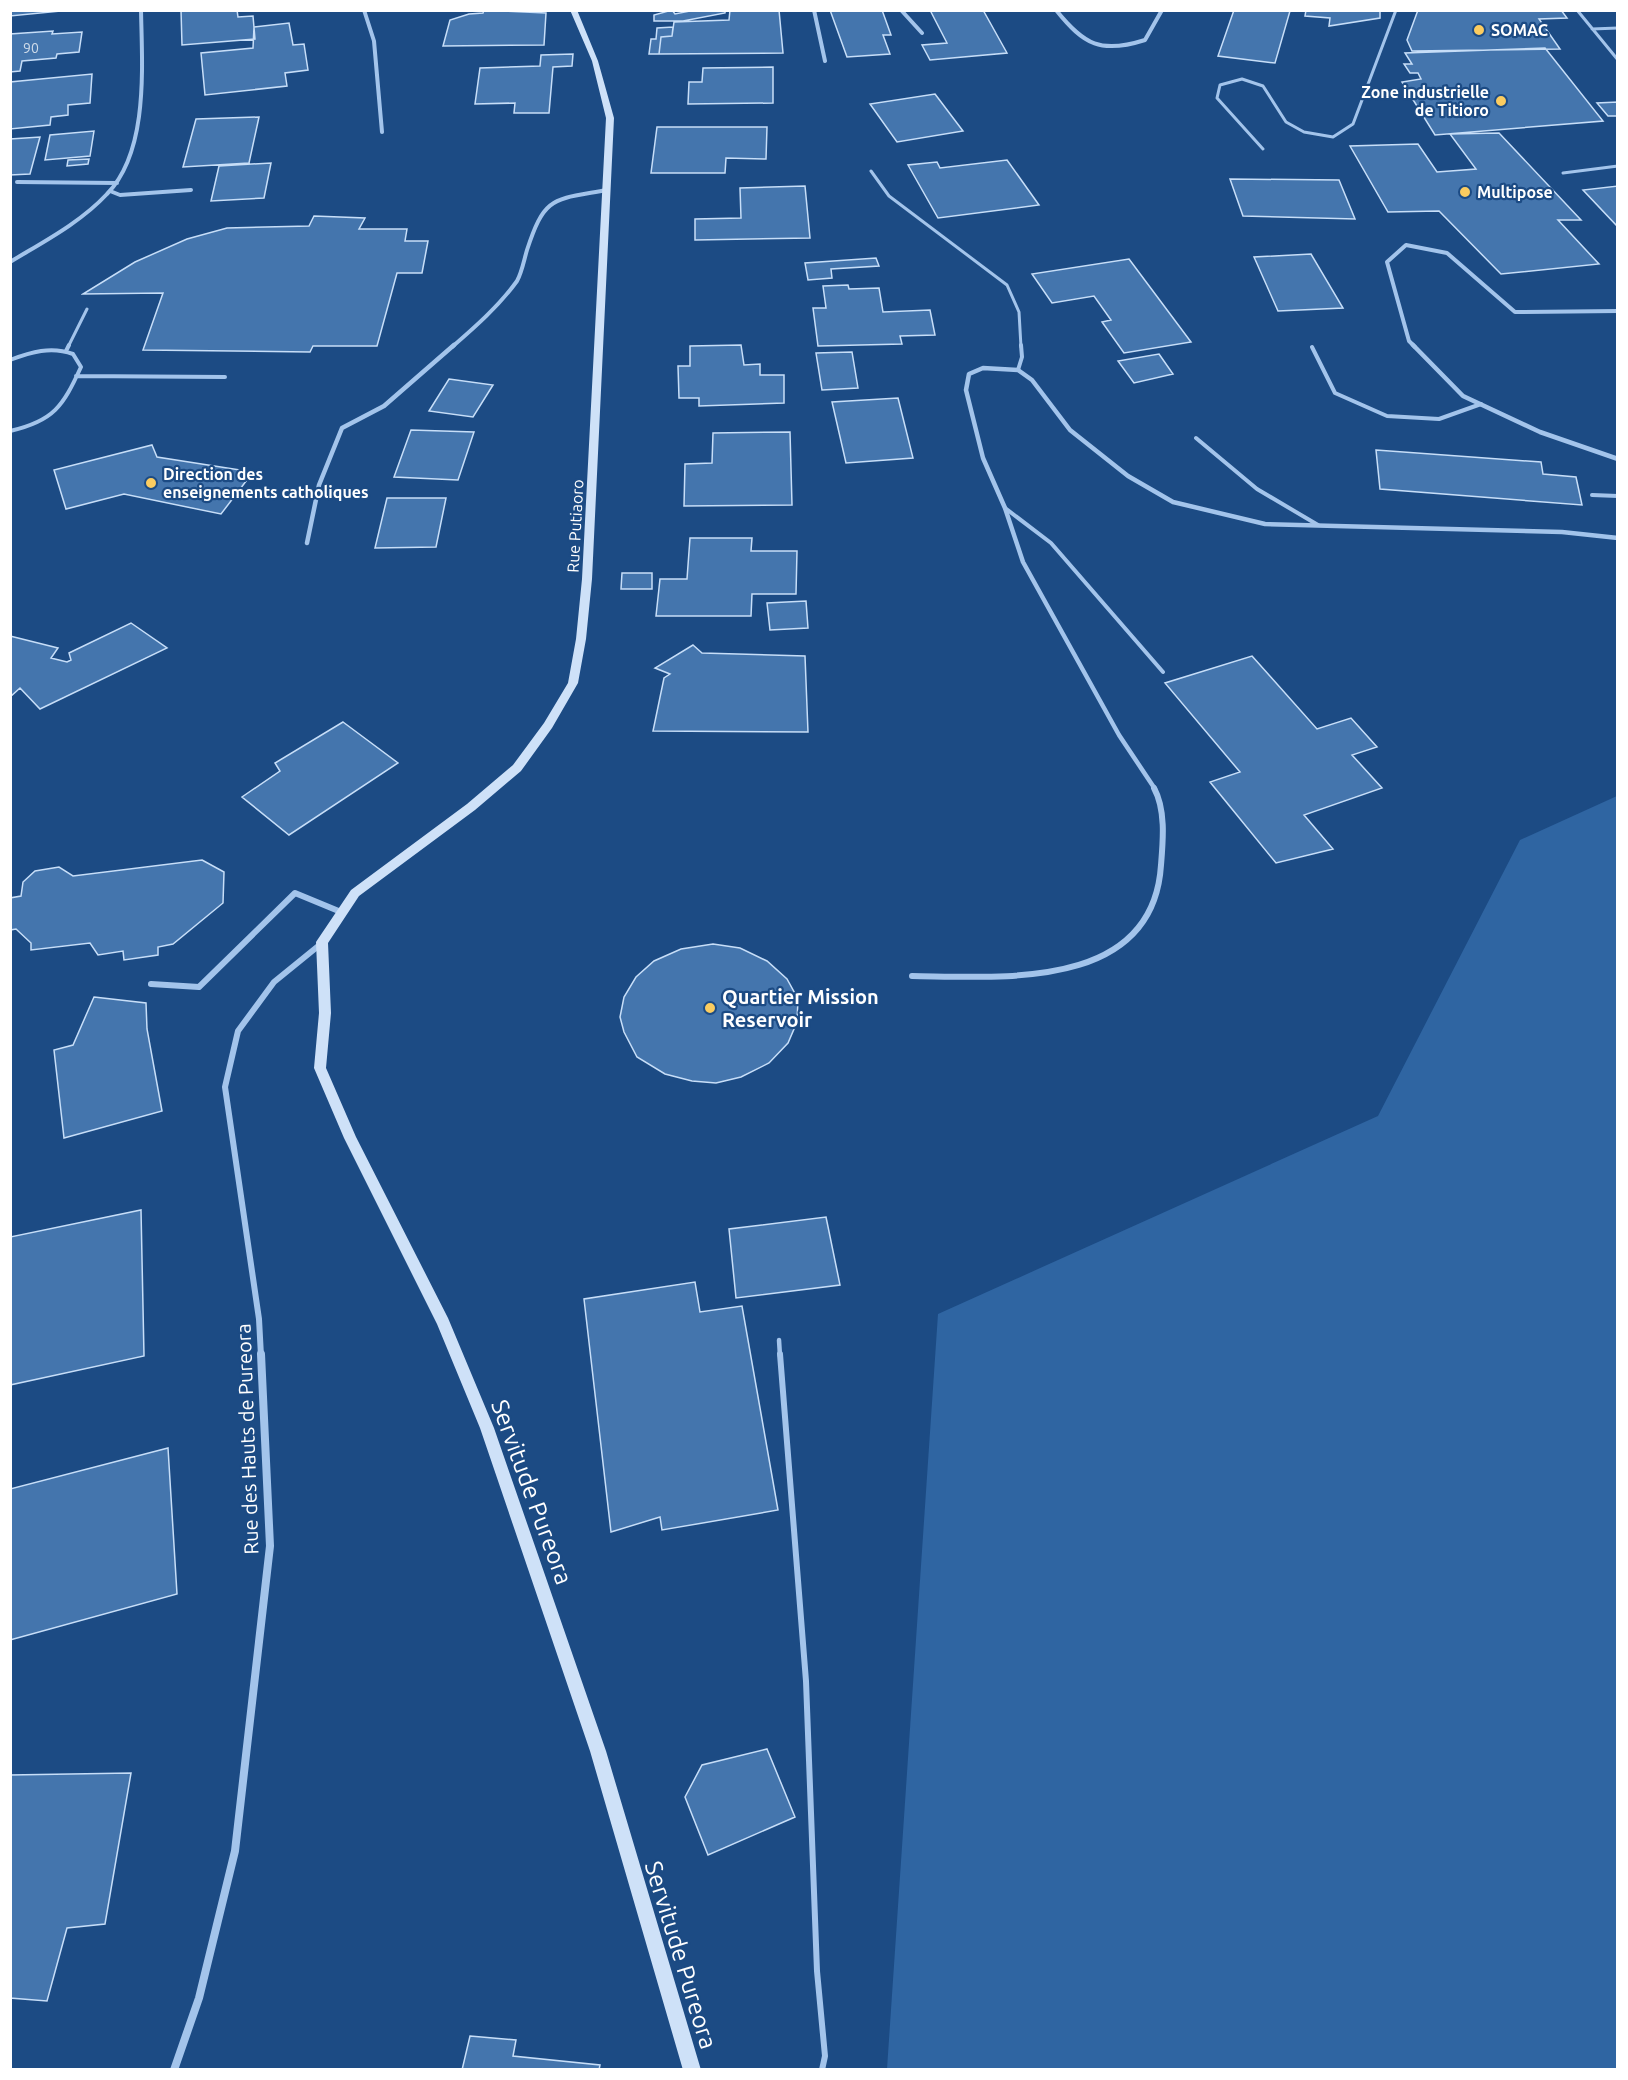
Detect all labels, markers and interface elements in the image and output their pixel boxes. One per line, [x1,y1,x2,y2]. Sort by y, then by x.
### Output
place label: SOMAC [1491,21,1548,39]
marker: SOMAC [1472,23,1486,37]
house number: 90 [23,40,39,56]
place label: Zone industrielle de Titioro [1361,83,1489,119]
marker: Zone industrielle de Titioro [1494,94,1508,108]
place label: Multipose [1477,183,1553,201]
marker: Multipose [1458,185,1472,199]
place label: Direction des enseignements catholiques [163,465,369,501]
marker: Direction des enseignements catholiques [144,476,158,490]
street label: Rue Putiaoro [564,479,586,573]
place label: Quartier Mission Reservoir [722,985,879,1031]
marker: Quartier Mission Reservoir [703,1001,717,1015]
street label: Rue des Hauts de Pureora [231,1323,263,1555]
street label: Servitude Pureora [486,1396,578,1588]
street label: Servitude Pureora [640,1858,722,2052]

